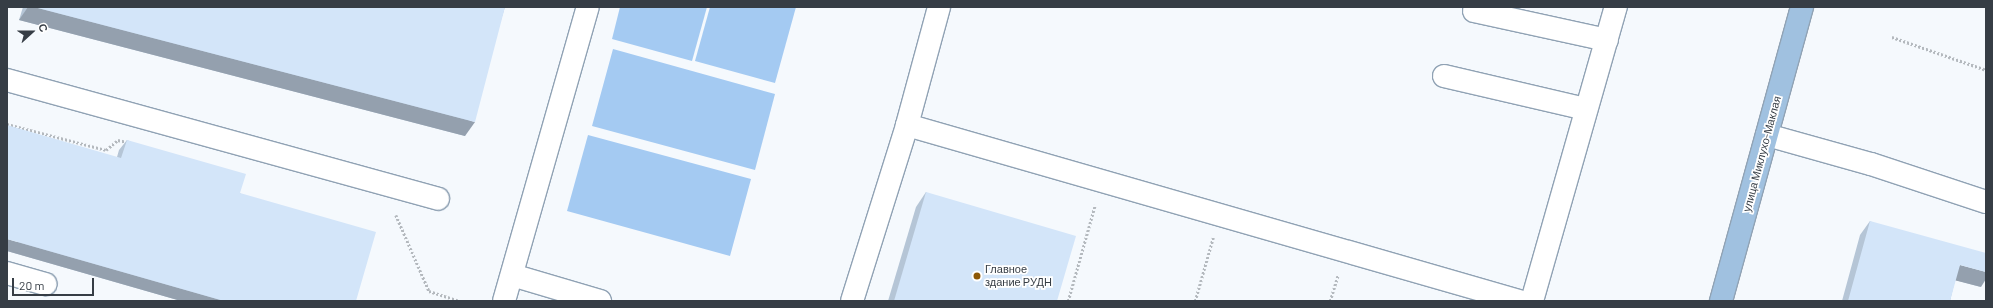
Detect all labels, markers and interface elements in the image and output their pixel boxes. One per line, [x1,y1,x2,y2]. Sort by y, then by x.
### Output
north arrow [12,12,52,52]
text: С [36,21,51,34]
street label: улица Миклухо-Маклая [1740,95,1784,213]
place label: Главное здание РУДН [985,263,1052,289]
scale bar [14,270,96,296]
marker: Главное здание РУДН [972,271,982,281]
text: 20 m [19,278,45,292]

